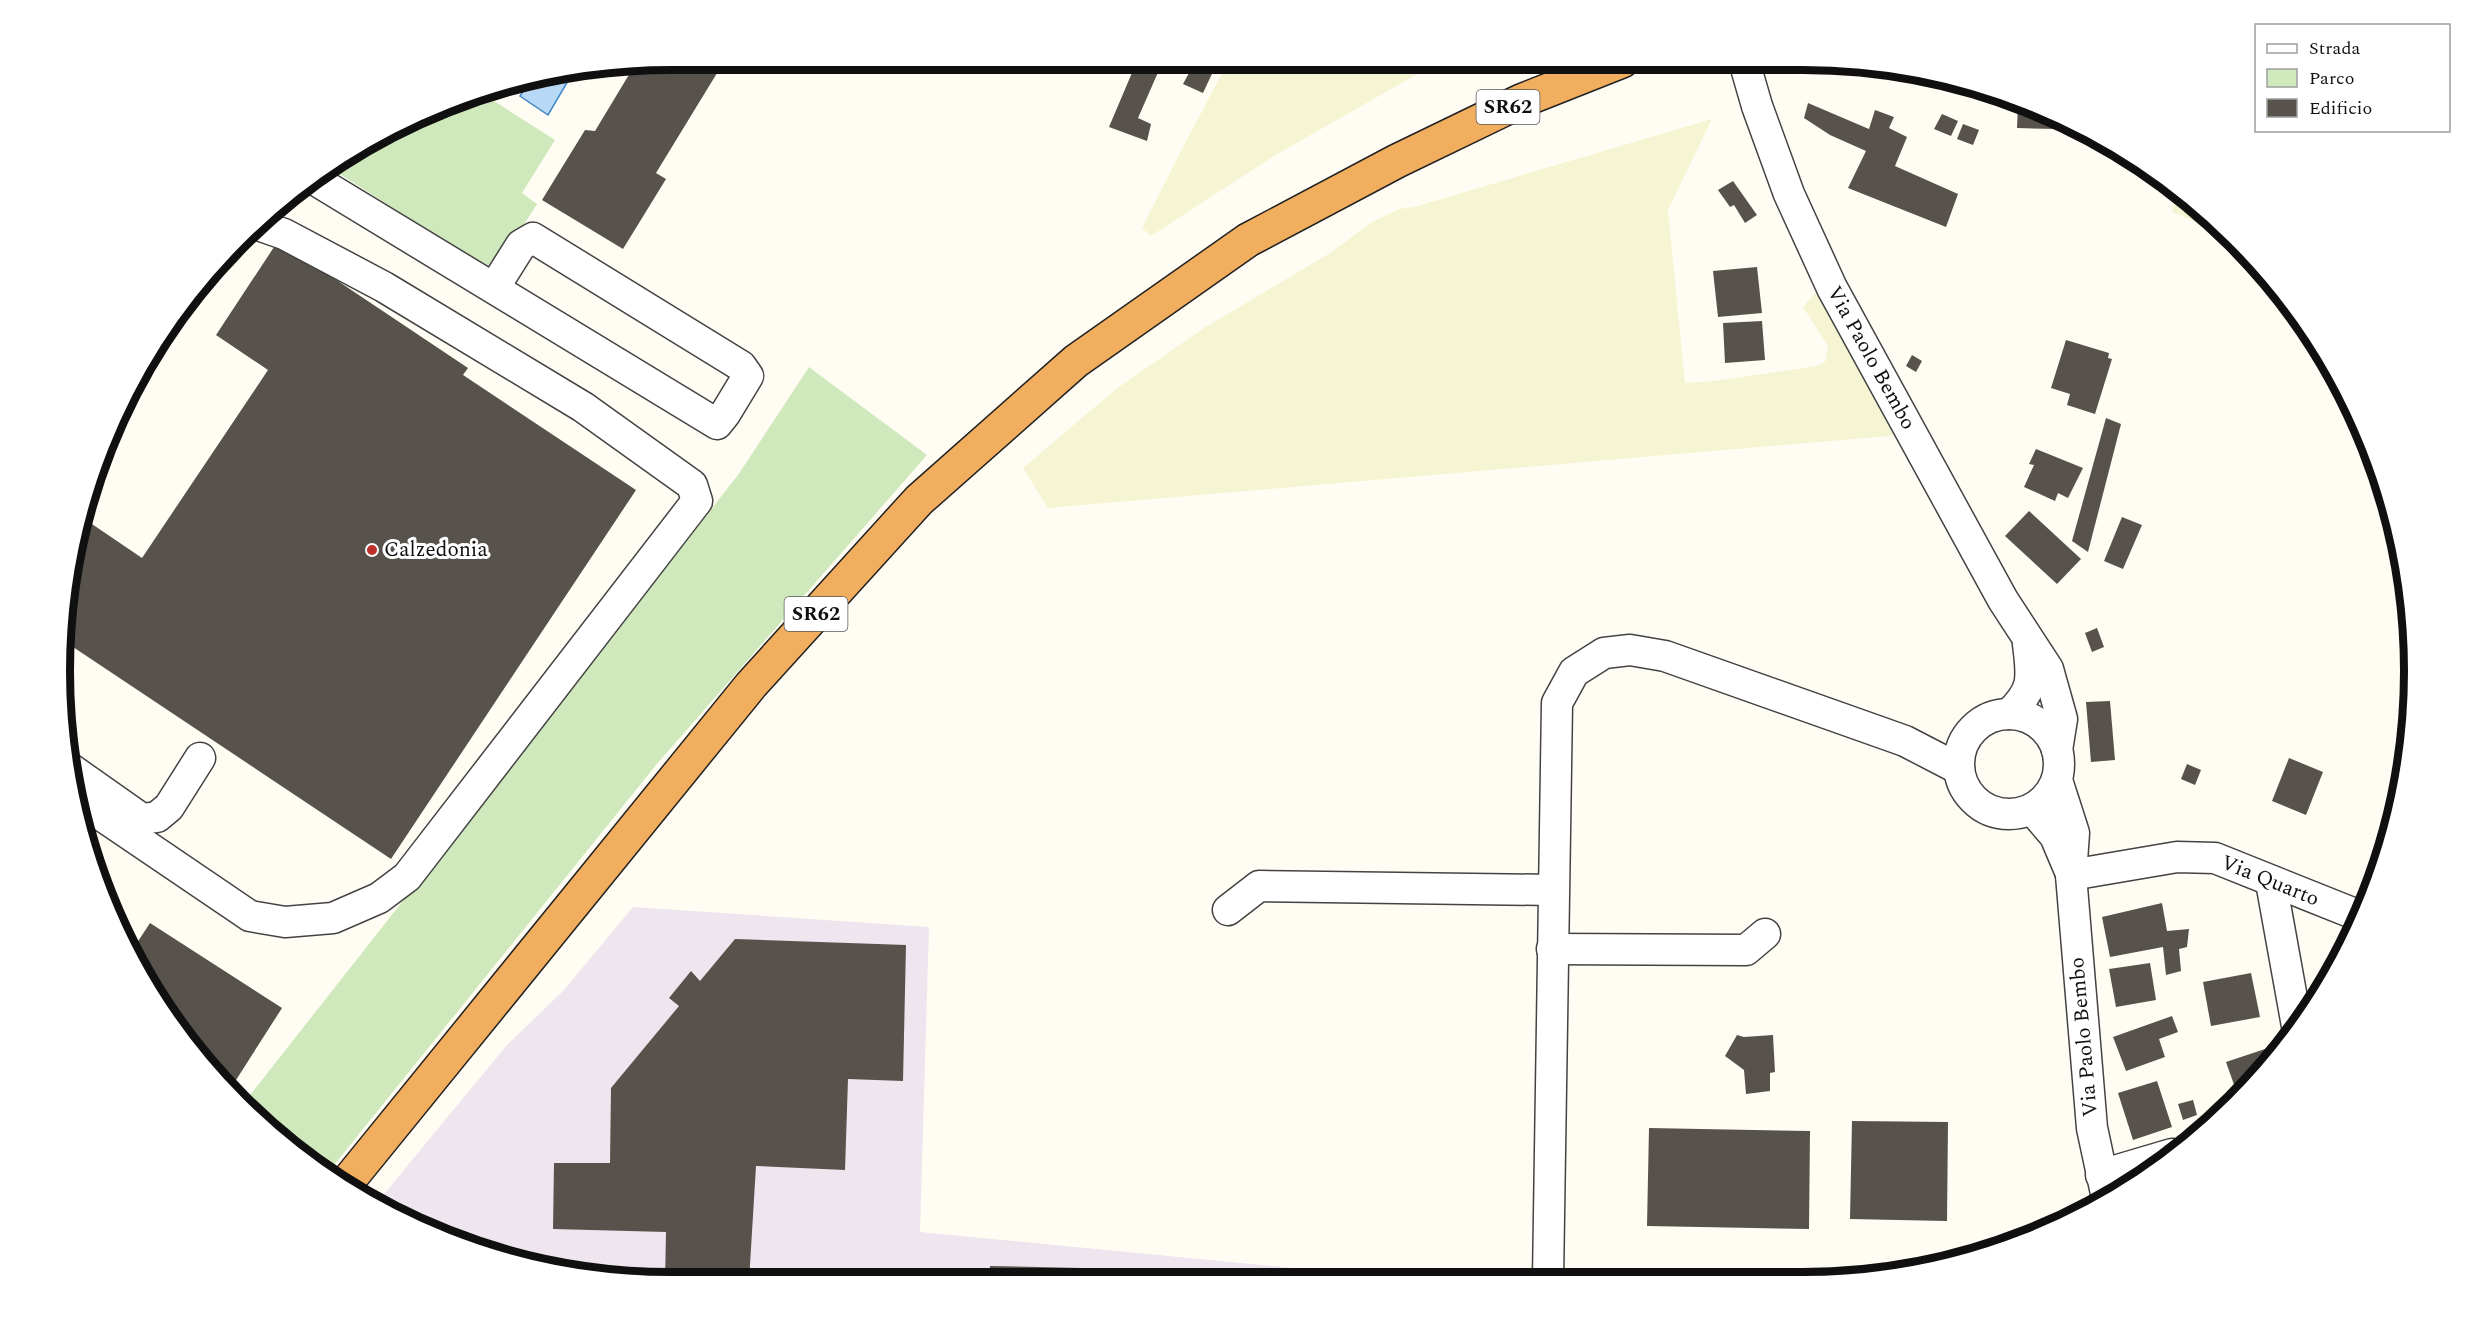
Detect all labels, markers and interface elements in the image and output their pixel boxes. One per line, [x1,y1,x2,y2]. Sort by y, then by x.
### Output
legend [2255,24,2450,132]
text: Strada [2309,35,2360,62]
text: Parco [2309,65,2354,92]
road number: SR62 [1476,90,1540,124]
text: Edificio [2309,95,2372,122]
street label: Via Paolo Bembo [1818,280,1924,436]
place label: Calzedonia [384,534,488,566]
marker: Calzedonia [365,543,379,557]
road number: SR62 [784,597,848,631]
street label: Via Quarto [2216,847,2324,915]
street label: Via Paolo Bembo [2061,956,2107,1118]

